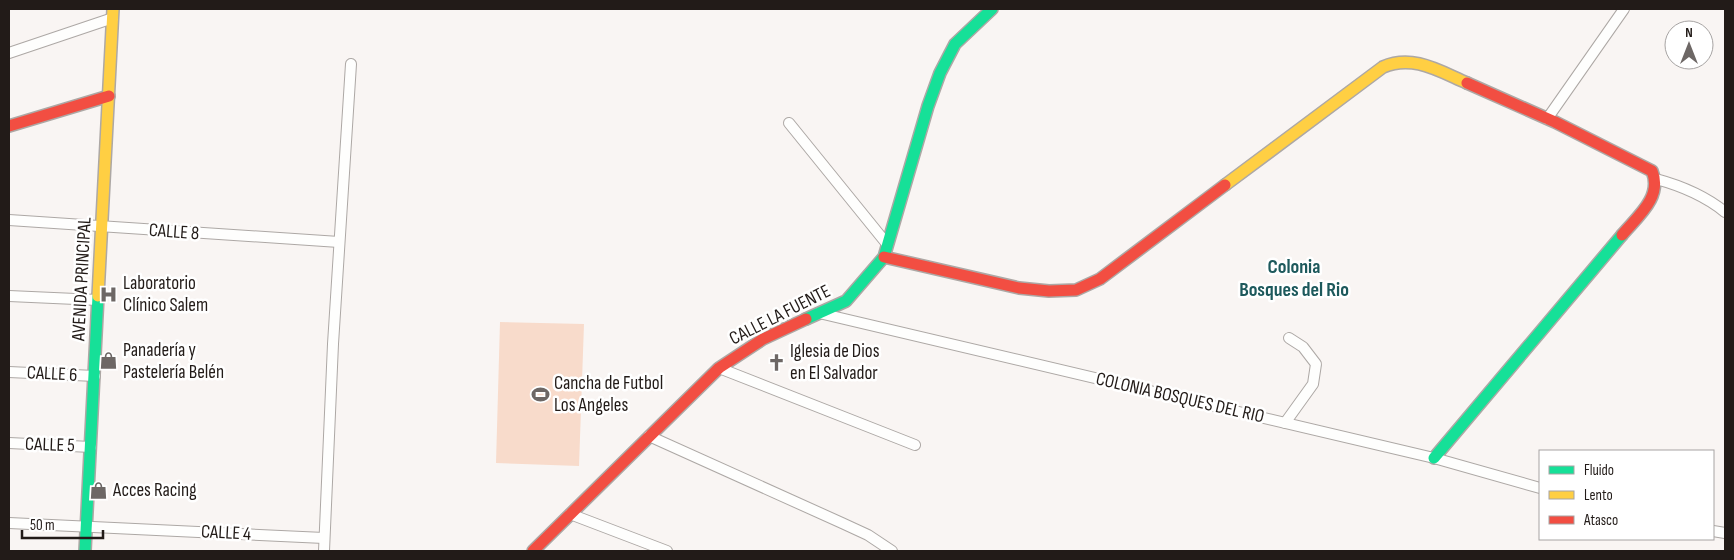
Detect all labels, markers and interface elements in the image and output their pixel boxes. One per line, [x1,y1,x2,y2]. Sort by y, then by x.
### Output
north arrow [1664,20,1714,70]
text: N [1685,24,1693,41]
street label: AVENIDA PRINCIPAL [67,217,97,342]
street label: CALLE 8 [148,219,200,245]
district label: Colonia Bosques del Rio [1239,255,1349,302]
place label: Laboratorio Clínico Salem [123,272,208,317]
street label: CALLE LA FUENTE [726,280,834,350]
hospital icon: Laboratorio Clínico Salem [99,284,119,304]
place label: Panadería y Pastelería Belén [123,339,224,384]
place label: Iglesia de Dios en El Salvador [790,340,880,385]
shop icon: Panadería y Pastelería Belén [99,351,119,371]
church icon: Iglesia de Dios en El Salvador [766,352,786,372]
street label: CALLE 6 [26,361,78,387]
street label: COLONIA BOSQUES DEL RIO [1094,367,1266,429]
place label: Cancha de Futbol Los Angeles [554,372,663,417]
sports icon: Cancha de Futbol Los Angeles [530,384,550,404]
street label: CALLE 5 [25,433,75,457]
legend [1539,450,1714,540]
text: Fluido [1584,461,1614,480]
place label: Acces Racing [112,479,197,502]
shop icon: Acces Racing [89,480,109,500]
text: Lento [1584,486,1613,505]
scale bar [22,508,104,540]
text: Atasco [1583,511,1618,530]
text: 50 m [30,516,55,535]
street label: CALLE 4 [200,520,252,546]

